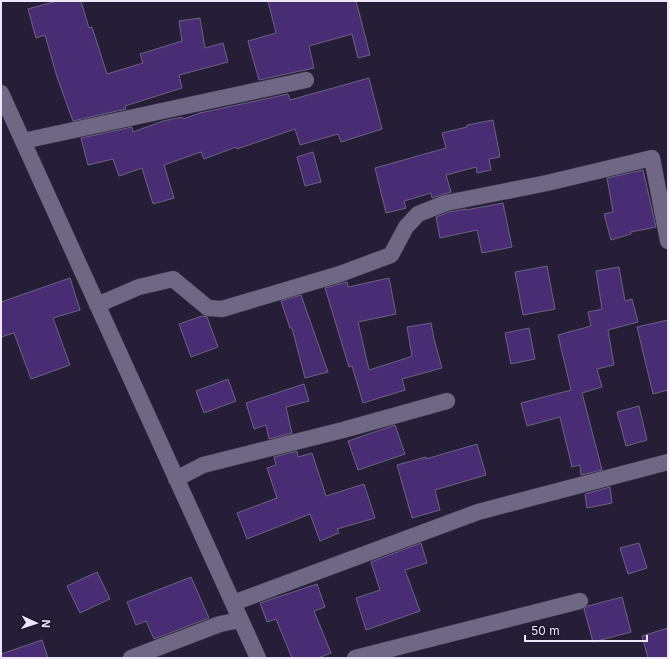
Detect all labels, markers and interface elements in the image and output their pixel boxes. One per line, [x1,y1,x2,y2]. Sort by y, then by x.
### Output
north arrow [16,603,56,643]
scale bar [525,617,647,643]
text: N [39,619,53,628]
text: 50 m [531,623,560,638]

